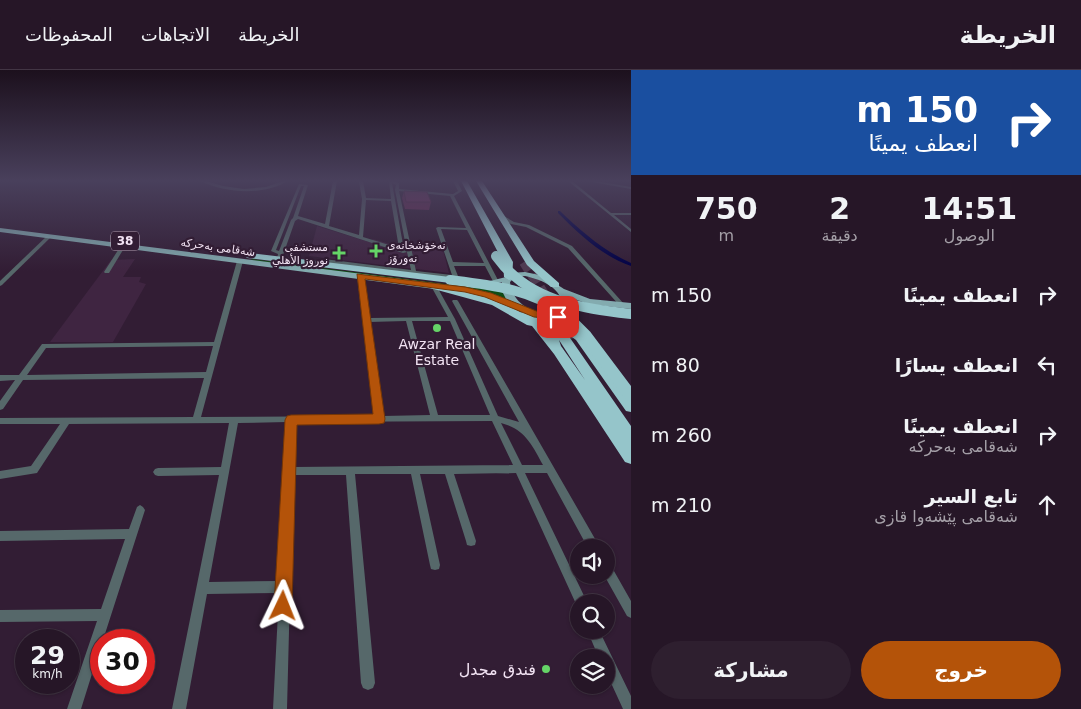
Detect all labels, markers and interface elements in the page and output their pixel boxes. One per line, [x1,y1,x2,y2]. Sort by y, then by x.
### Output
text: الخريطة [960,21,1056,49]
text: المحفوظات [25,24,113,45]
text: الاتجاهات [141,24,210,45]
text: الخريطة [238,24,299,45]
text: 150 m [856,90,978,130]
icon: right [996,90,1061,155]
text: انعطف يمينًا [869,131,978,156]
text: 750 [695,191,758,226]
text: 2 [829,191,850,226]
text: 14:51 [922,191,1017,226]
text: m [718,226,734,245]
text: دقيقة [821,226,858,245]
text: الوصول [944,226,995,245]
road number: 38 [111,232,139,250]
street label: شەقامی بەحرکە [180,236,256,259]
place label: نەخۆشخانەی نەورۆز [386,239,446,265]
place label: مستشفى نوروز الأهلي [272,241,328,267]
marker: نەخۆشخانەی نەورۆز [369,244,383,258]
marker: مستشفى نوروز الأهلي [332,246,346,260]
icon: right [1033,281,1061,309]
text: 150 m [651,284,712,306]
text: انعطف يمينًا [903,284,1018,306]
pin [537,296,579,338]
icon: arrive [544,303,572,331]
marker: Awzar Real Estate [431,322,443,334]
place label: Awzar Real Estate [399,336,475,368]
icon: left [1033,351,1061,379]
text: 80 m [651,354,700,376]
text: انعطف يسارًا [895,354,1018,376]
text: انعطف يمينًا [903,415,1018,437]
icon: right [1033,421,1061,449]
text: 260 m [651,424,712,446]
text: شەقامی بەحرکە [909,437,1018,456]
text: تابع السير [924,485,1018,507]
icon: ahead [1033,491,1061,519]
text: 210 m [651,494,712,516]
text: شەقامی پێشەوا قازی [874,507,1018,526]
map controls [570,539,615,694]
button: sound [570,539,615,584]
position arrow [256,579,308,631]
button: search [570,594,615,639]
speed limit sign: 30 [90,629,155,694]
text: 29 [30,641,65,670]
button: مشاركة [651,641,851,699]
button: خروج [861,641,1061,699]
button: layers [570,649,615,694]
place label: فندق مجدل [459,660,536,679]
marker: فندق مجدل [540,663,552,675]
text: km/h [32,667,63,681]

